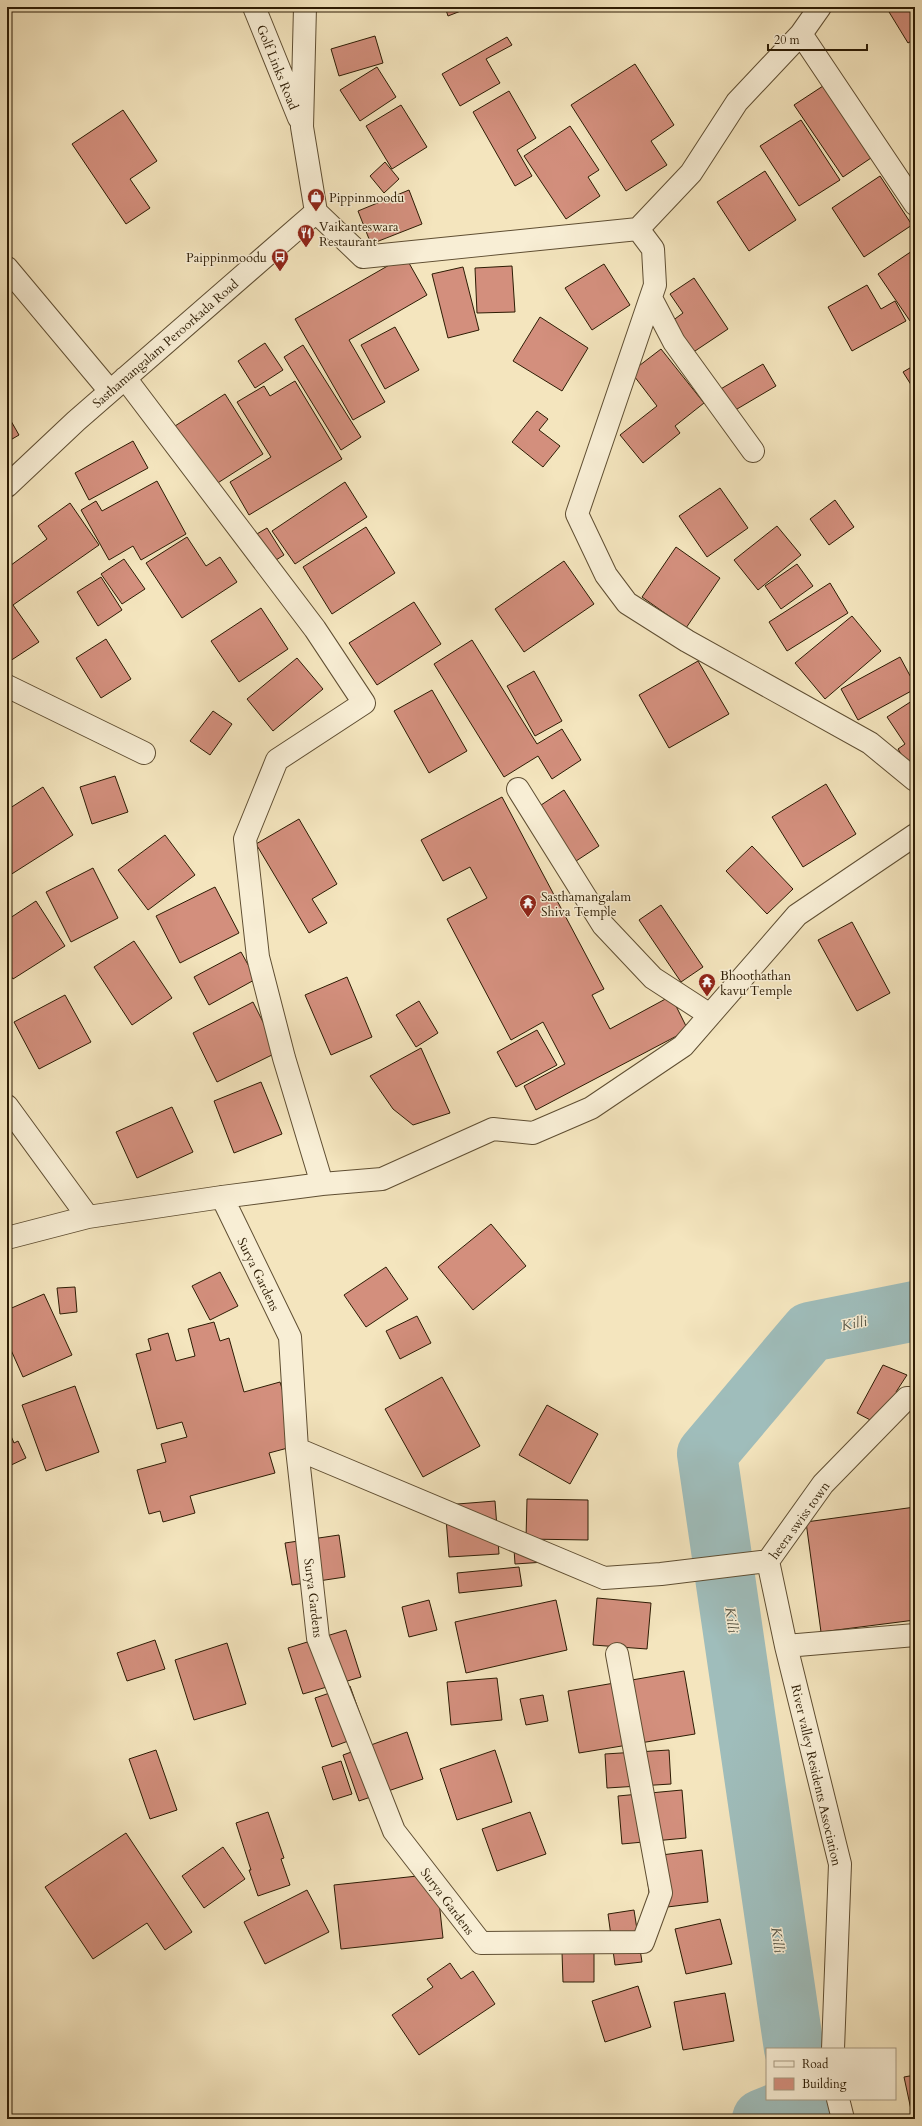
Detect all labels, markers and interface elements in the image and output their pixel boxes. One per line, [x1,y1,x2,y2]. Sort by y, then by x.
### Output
street label: Golf Links Road [252,22,302,113]
scale bar [768,26,867,52]
text: 20 m [774,32,801,48]
shop icon: Pippinmoodu [306,187,326,212]
place label: Pippinmoodu [329,189,404,207]
place label: Vaikanteswara Restaurant [319,218,399,251]
restaurant icon: Vaikanteswara Restaurant [296,223,316,248]
bus stop icon: Paippinmoodu [270,247,290,272]
place label: Paippinmoodu [186,249,267,267]
street label: Sasthamangalam Peroorkada Road [89,275,243,412]
place label: Sasthamangalam Shiva Temple [541,888,631,921]
temple icon: Sasthamangalam Shiva Temple [518,893,538,918]
place label: Bhoothathan kavu Temple [720,967,792,1000]
temple icon: Bhoothathan kavu Temple [697,972,717,997]
street label: Surya Gardens [233,1235,284,1314]
water label: Killi [840,1312,869,1335]
street label: heera swiss town [765,1477,835,1563]
street label: Surya Gardens [299,1558,327,1639]
water label: Killi [720,1606,743,1634]
street label: River valley Residents Association [786,1683,846,1868]
street label: Surya Gardens [416,1864,478,1939]
water label: Killi [766,1926,789,1954]
legend [766,2048,896,2100]
text: Road [802,2056,829,2072]
text: Building [802,2076,847,2092]

